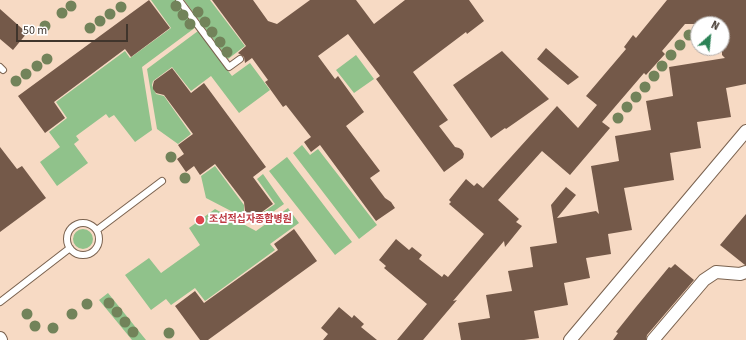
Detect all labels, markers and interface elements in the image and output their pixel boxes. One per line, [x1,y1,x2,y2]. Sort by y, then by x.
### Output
scale bar [18,16,130,42]
north arrow [690,16,730,56]
text: N [709,17,722,34]
text: 50 m [23,22,47,39]
marker: 조선적십자종합병원 [194,214,206,226]
place label: 조선적십자종합병원 [209,214,292,226]

